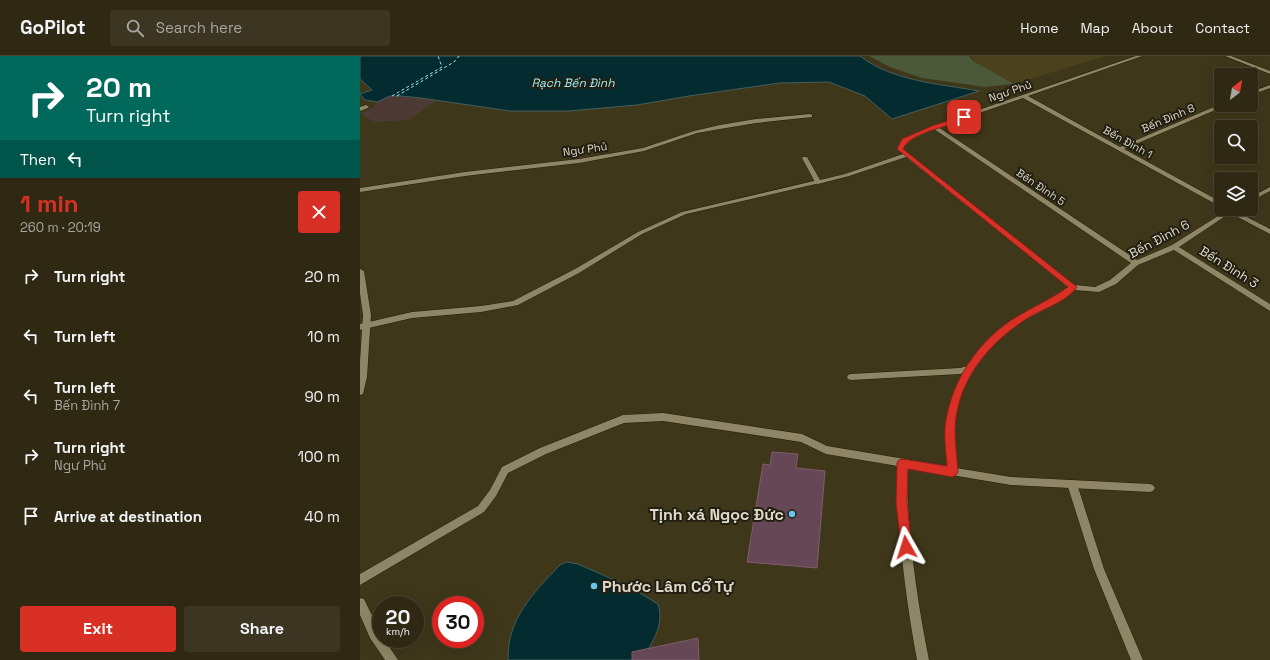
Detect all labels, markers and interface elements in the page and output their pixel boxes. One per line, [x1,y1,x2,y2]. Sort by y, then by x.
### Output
search box [110,10,390,46]
text: GoPilot [20,15,86,40]
icon: search [124,17,146,39]
text: Search here [156,18,242,37]
text: Home [1020,19,1058,37]
text: Map [1080,19,1110,37]
text: About [1132,19,1173,37]
text: Contact [1195,19,1250,37]
north arrow [1214,68,1258,112]
map controls [1214,68,1258,216]
text: 20 m [86,69,152,105]
icon: right [20,72,72,124]
water label: Rạch Bến Đình [531,75,615,91]
street label: Ngư Phủ [987,77,1033,105]
pin [947,100,981,134]
street label: Bến Đình 8 [1139,100,1197,135]
text: Turn right [86,104,170,127]
icon: arrive [953,106,975,128]
button: search [1214,120,1258,164]
street label: Bến Đình 1 [1101,123,1155,161]
street label: Ngư Phủ [562,139,608,159]
icon: left [64,148,86,170]
text: Then [20,150,56,169]
street label: Bến Đình 5 [1014,165,1069,209]
button: layers [1214,172,1258,216]
text: 1 min [20,188,79,219]
button: close [298,191,340,233]
street label: Bến Đình 6 [1126,216,1192,262]
text: 260 m · 20:19 [20,219,101,236]
street label: Bến Đình 3 [1196,242,1262,292]
icon: right [20,265,42,287]
text: Turn right [54,267,125,286]
text: 20 m [305,267,340,286]
icon: left [20,325,42,347]
text: Turn left [54,327,116,346]
text: 10 m [307,327,340,346]
text: Turn left [54,378,116,397]
icon: left [20,385,42,407]
text: 90 m [304,387,340,406]
text: Bến Đình 7 [54,397,120,414]
text: Turn right [54,438,125,457]
icon: right [20,445,42,467]
text: 100 m [298,447,340,466]
text: Ngư Phủ [54,457,107,474]
place label: Tịnh xá Ngọc Đức [650,504,784,525]
icon: arrive [20,505,42,527]
text: Arrive at destination [54,507,202,526]
text: 40 m [304,507,340,526]
marker: Tịnh xá Ngọc Đức [787,509,797,519]
position arrow [885,526,927,568]
place label: Phước Lâm Cổ Tự [602,576,734,597]
marker: Phước Lâm Cổ Tự [589,581,599,591]
speed limit sign: 30 [432,596,484,648]
text: 20 [386,604,410,630]
button: Exit [20,606,176,652]
button: Share [184,606,340,652]
text: km/h [386,625,410,638]

